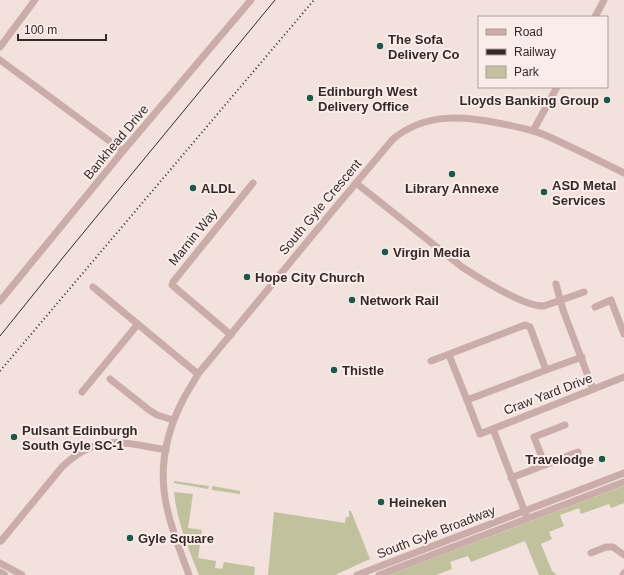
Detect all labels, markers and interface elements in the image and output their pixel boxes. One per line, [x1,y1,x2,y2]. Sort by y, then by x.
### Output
scale bar [18,16,106,42]
legend [478,16,608,88]
text: 100 m [24,23,57,37]
text: Road [514,25,543,39]
place label: The Sofa Delivery Co [388,32,460,62]
marker: The Sofa Delivery Co [375,41,385,51]
text: Railway [514,45,556,59]
text: Park [514,65,540,79]
place label: Edinburgh West Delivery Office [318,84,418,114]
marker: Edinburgh West Delivery Office [305,93,315,103]
place label: Lloyds Banking Group [460,93,599,108]
marker: Lloyds Banking Group [602,95,612,105]
street label: Bankhead Drive [81,102,151,182]
street label: South Gyle Crescent [276,156,365,258]
marker: Library Annexe [447,169,457,179]
place label: ASD Metal Services [552,178,616,208]
place label: ALDL [201,181,236,196]
place label: Library Annexe [405,181,499,196]
marker: ALDL [188,183,198,193]
marker: ASD Metal Services [539,187,549,197]
street label: Marnin Way [165,205,221,268]
place label: Virgin Media [393,245,471,260]
marker: Virgin Media [380,247,390,257]
place label: Hope City Church [255,270,365,285]
marker: Hope City Church [242,272,252,282]
place label: Network Rail [360,293,439,308]
marker: Network Rail [347,295,357,305]
place label: Thistle [342,363,384,378]
marker: Thistle [329,365,339,375]
street label: Craw Yard Drive [501,370,595,418]
place label: Pulsant Edinburgh South Gyle SC-1 [22,423,138,453]
marker: Pulsant Edinburgh South Gyle SC-1 [9,432,19,442]
place label: Travelodge [525,452,594,467]
marker: Travelodge [597,454,607,464]
place label: Heineken [389,495,447,510]
marker: Heineken [376,497,386,507]
street label: South Gyle Broadway [375,502,498,562]
place label: Gyle Square [138,531,214,546]
marker: Gyle Square [125,533,135,543]

